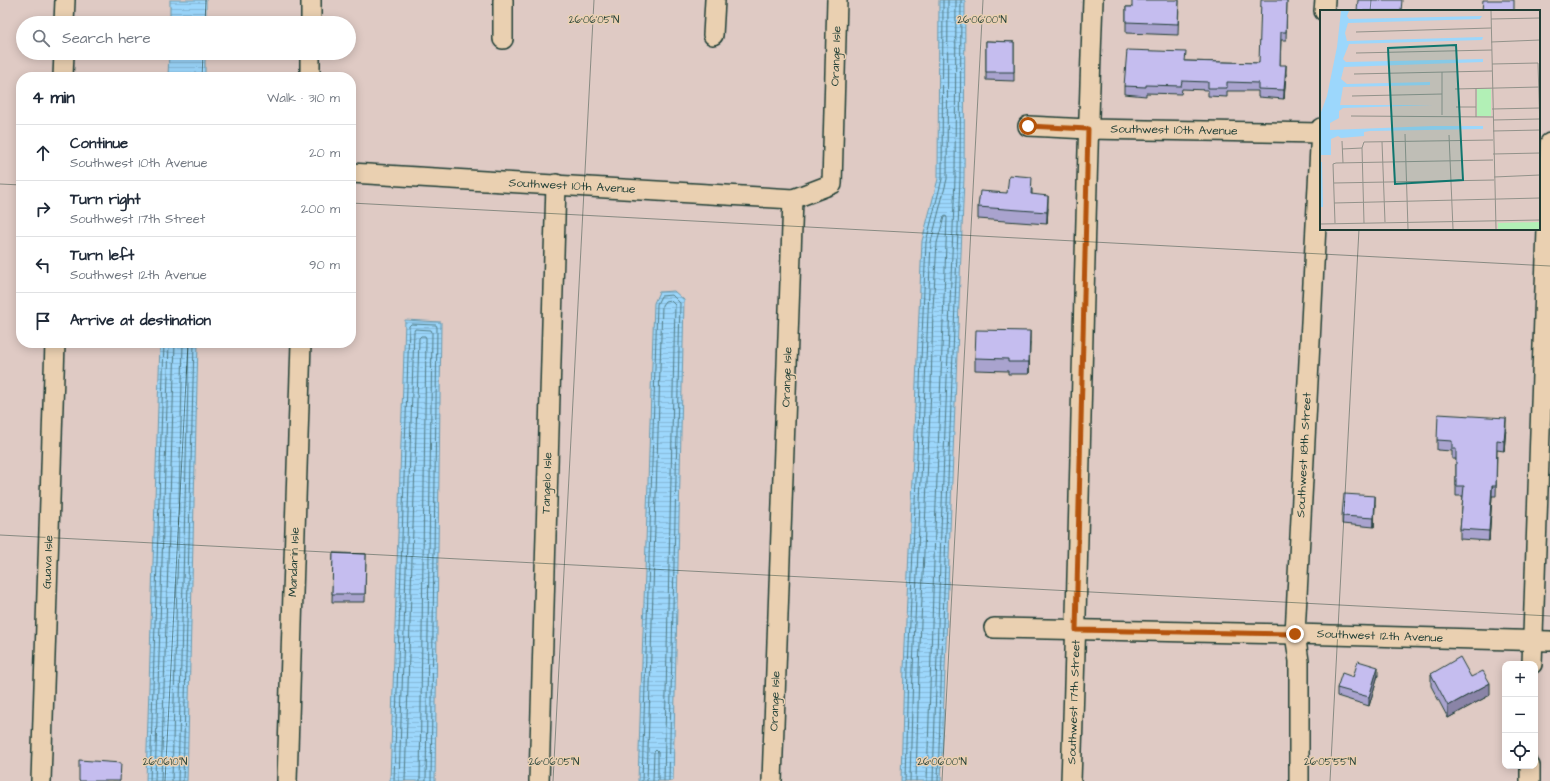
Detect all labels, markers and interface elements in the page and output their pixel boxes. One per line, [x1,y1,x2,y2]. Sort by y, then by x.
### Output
inset map [1320,10,1540,230]
text: 26°06'05"N [569,13,619,27]
text: 26°06'00"N [957,13,1007,27]
search box [16,16,356,60]
street label: Orange Isle [826,25,847,87]
icon: search [30,27,52,49]
text: Search here [62,28,151,49]
text: 4 min [32,86,75,110]
text: Walk · 310 m [267,89,340,107]
route start [1019,117,1037,135]
street label: Southwest 10th Avenue [1110,120,1238,140]
text: Continue [70,133,128,154]
icon: ahead [32,142,54,164]
text: 20 m [309,144,340,162]
text: Southwest 10th Avenue [70,154,208,172]
street label: Southwest 10th Avenue [508,174,636,198]
text: Turn right [70,189,141,210]
icon: right [32,198,54,220]
text: 200 m [301,200,340,218]
text: Southwest 17th Street [70,210,205,228]
text: Turn left [70,245,134,266]
icon: left [32,254,54,276]
text: 90 m [309,256,340,274]
text: Southwest 12th Avenue [70,266,207,284]
icon: arrive [32,310,54,332]
text: Arrive at destination [70,310,211,331]
street label: Orange Isle [777,346,798,408]
street label: Southwest 18th Street [1292,392,1316,518]
street label: Tangelo Isle [537,451,558,514]
street label: Mandarin Isle [284,526,304,597]
street label: Guava Isle [39,534,57,589]
route end [1286,625,1304,643]
street label: Southwest 12th Avenue [1317,625,1444,647]
street label: Southwest 17th Street [1063,639,1085,765]
map controls [1502,661,1538,769]
button: + [1502,661,1538,697]
street label: Orange Isle [765,670,786,732]
button: − [1502,697,1538,733]
button: locate [1502,733,1538,769]
text: 26°06'10"N [143,755,187,769]
text: 26°06'05"N [529,755,579,769]
text: 26°06'00"N [917,755,967,769]
text: 26°05'55"N [1304,755,1356,769]

